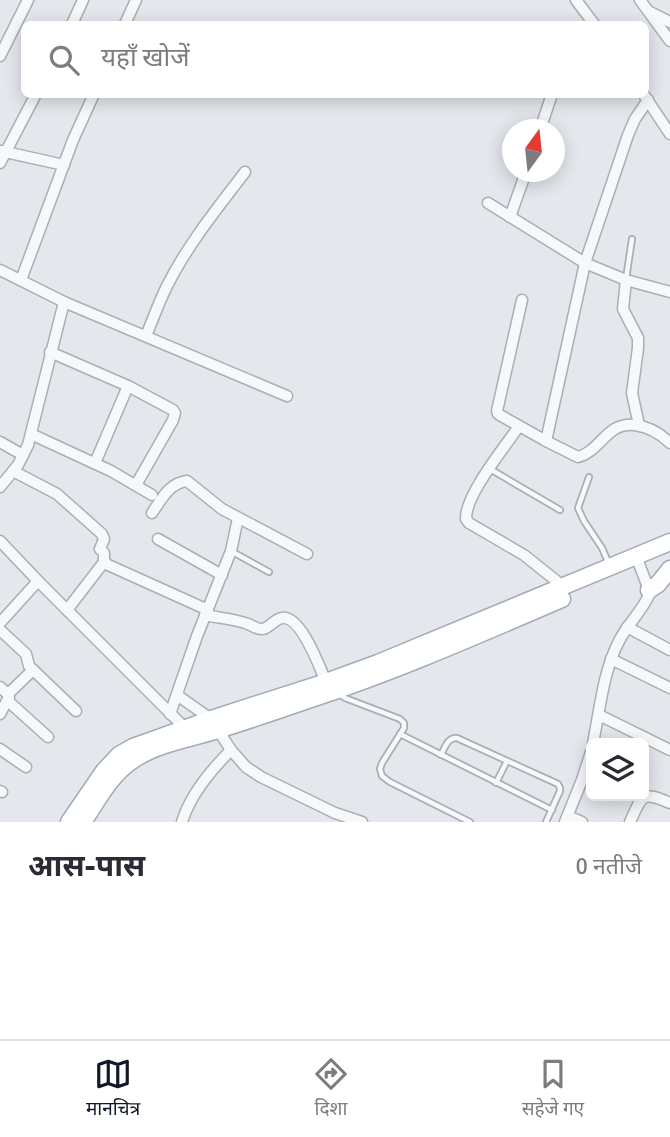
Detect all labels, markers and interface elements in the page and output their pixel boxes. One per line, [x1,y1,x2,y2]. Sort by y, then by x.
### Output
search box [21,21,649,98]
icon: search [45,41,83,79]
text: यहाँ खोजें [101,42,190,74]
north arrow [502,119,565,182]
map controls [586,738,649,801]
button: layers [586,738,649,801]
text: आस-पास [28,848,145,885]
text: 0 नतीजे [576,852,642,881]
tab: मानचित्र [86,1055,140,1123]
tab: दिशा [312,1055,350,1123]
tab: सहेजे गए [522,1055,584,1123]

